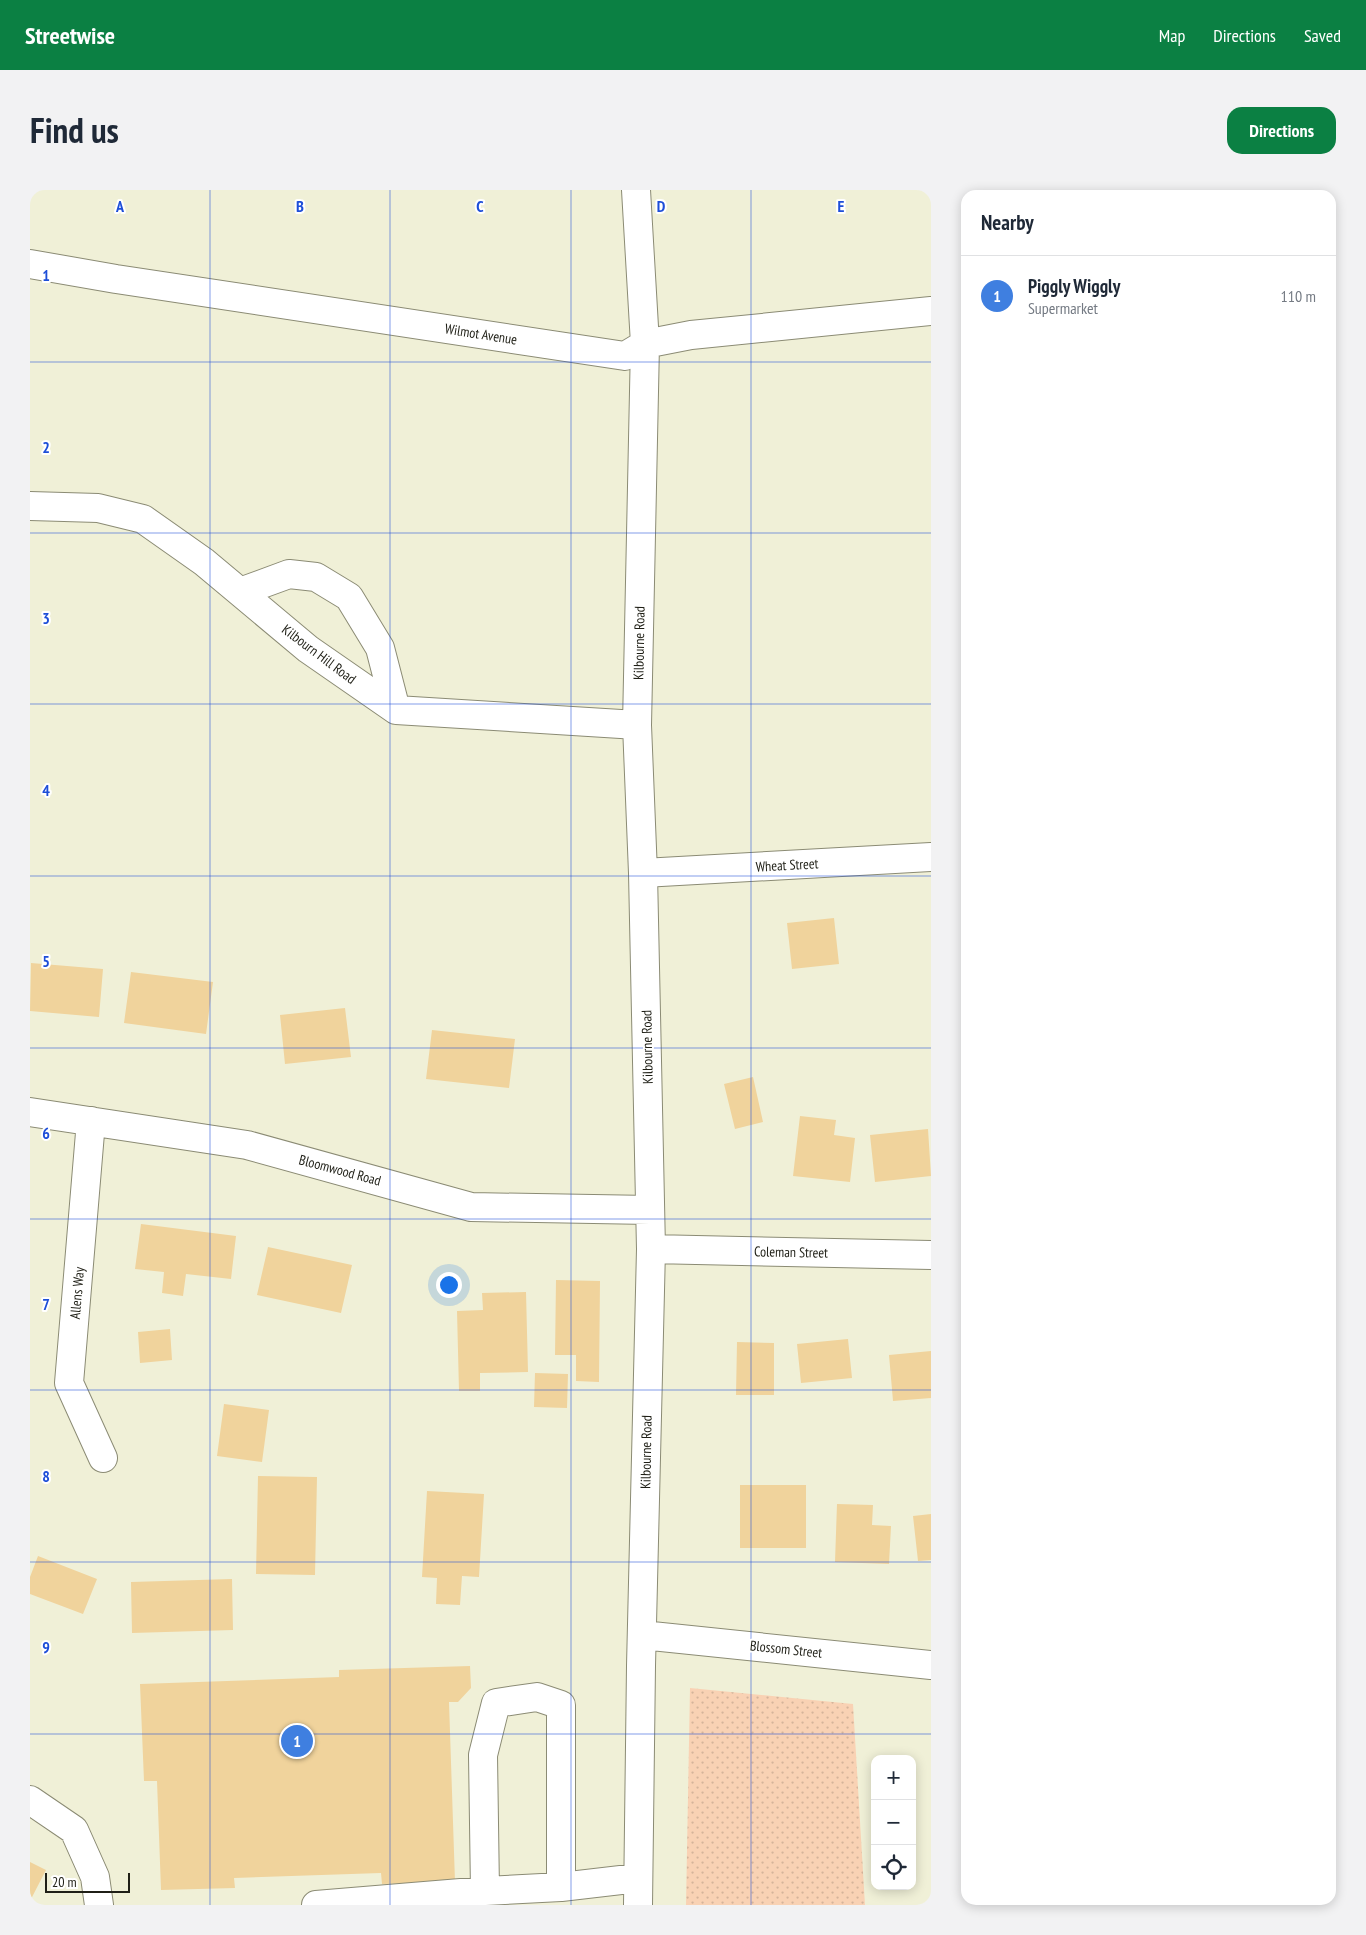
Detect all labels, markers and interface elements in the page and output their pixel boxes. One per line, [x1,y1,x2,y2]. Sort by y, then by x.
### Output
text: Streetwise [25,20,115,51]
text: Map [1159,24,1185,47]
text: Directions [1213,24,1276,47]
text: Saved [1304,24,1341,47]
text: Find us [30,107,119,153]
button: Directions [1227,107,1336,154]
text: A [115,196,125,216]
text: B [296,196,304,216]
text: C [476,196,484,216]
text: D [657,196,666,216]
text: E [838,196,845,216]
text: Nearby [981,209,1034,236]
text: 1 [42,265,50,285]
text: Piggly Wiggly [1028,274,1120,298]
text: 1 [993,286,1001,306]
text: 110 m [1281,286,1316,306]
text: Supermarket [1028,298,1098,318]
street label: Wilmot Avenue [444,319,519,349]
text: 2 [42,437,50,457]
street label: Kilbourne Road [629,606,649,680]
text: 3 [42,608,50,628]
street label: Kilbourn Hill Road [278,620,360,688]
text: 4 [42,780,50,800]
street label: Wheat Street [755,854,819,876]
text: 5 [42,951,50,971]
street label: Kilbourne Road [637,1010,657,1084]
text: 6 [42,1123,50,1143]
street label: Bloomwood Road [297,1150,383,1190]
street label: Coleman Street [754,1242,828,1262]
street label: Allens Way [66,1265,88,1320]
your location [436,1272,462,1298]
text: 7 [42,1294,50,1314]
street label: Kilbourne Road [636,1415,656,1489]
text: 8 [42,1466,50,1486]
street label: Blossom Street [749,1636,823,1662]
text: 9 [42,1637,50,1657]
pin: 1 [281,1722,313,1760]
map controls [871,1755,916,1890]
button: + [871,1755,916,1800]
button: − [871,1800,916,1845]
button: locate [871,1845,916,1890]
scale bar [45,1870,130,1893]
text: 20 m [52,1873,77,1891]

